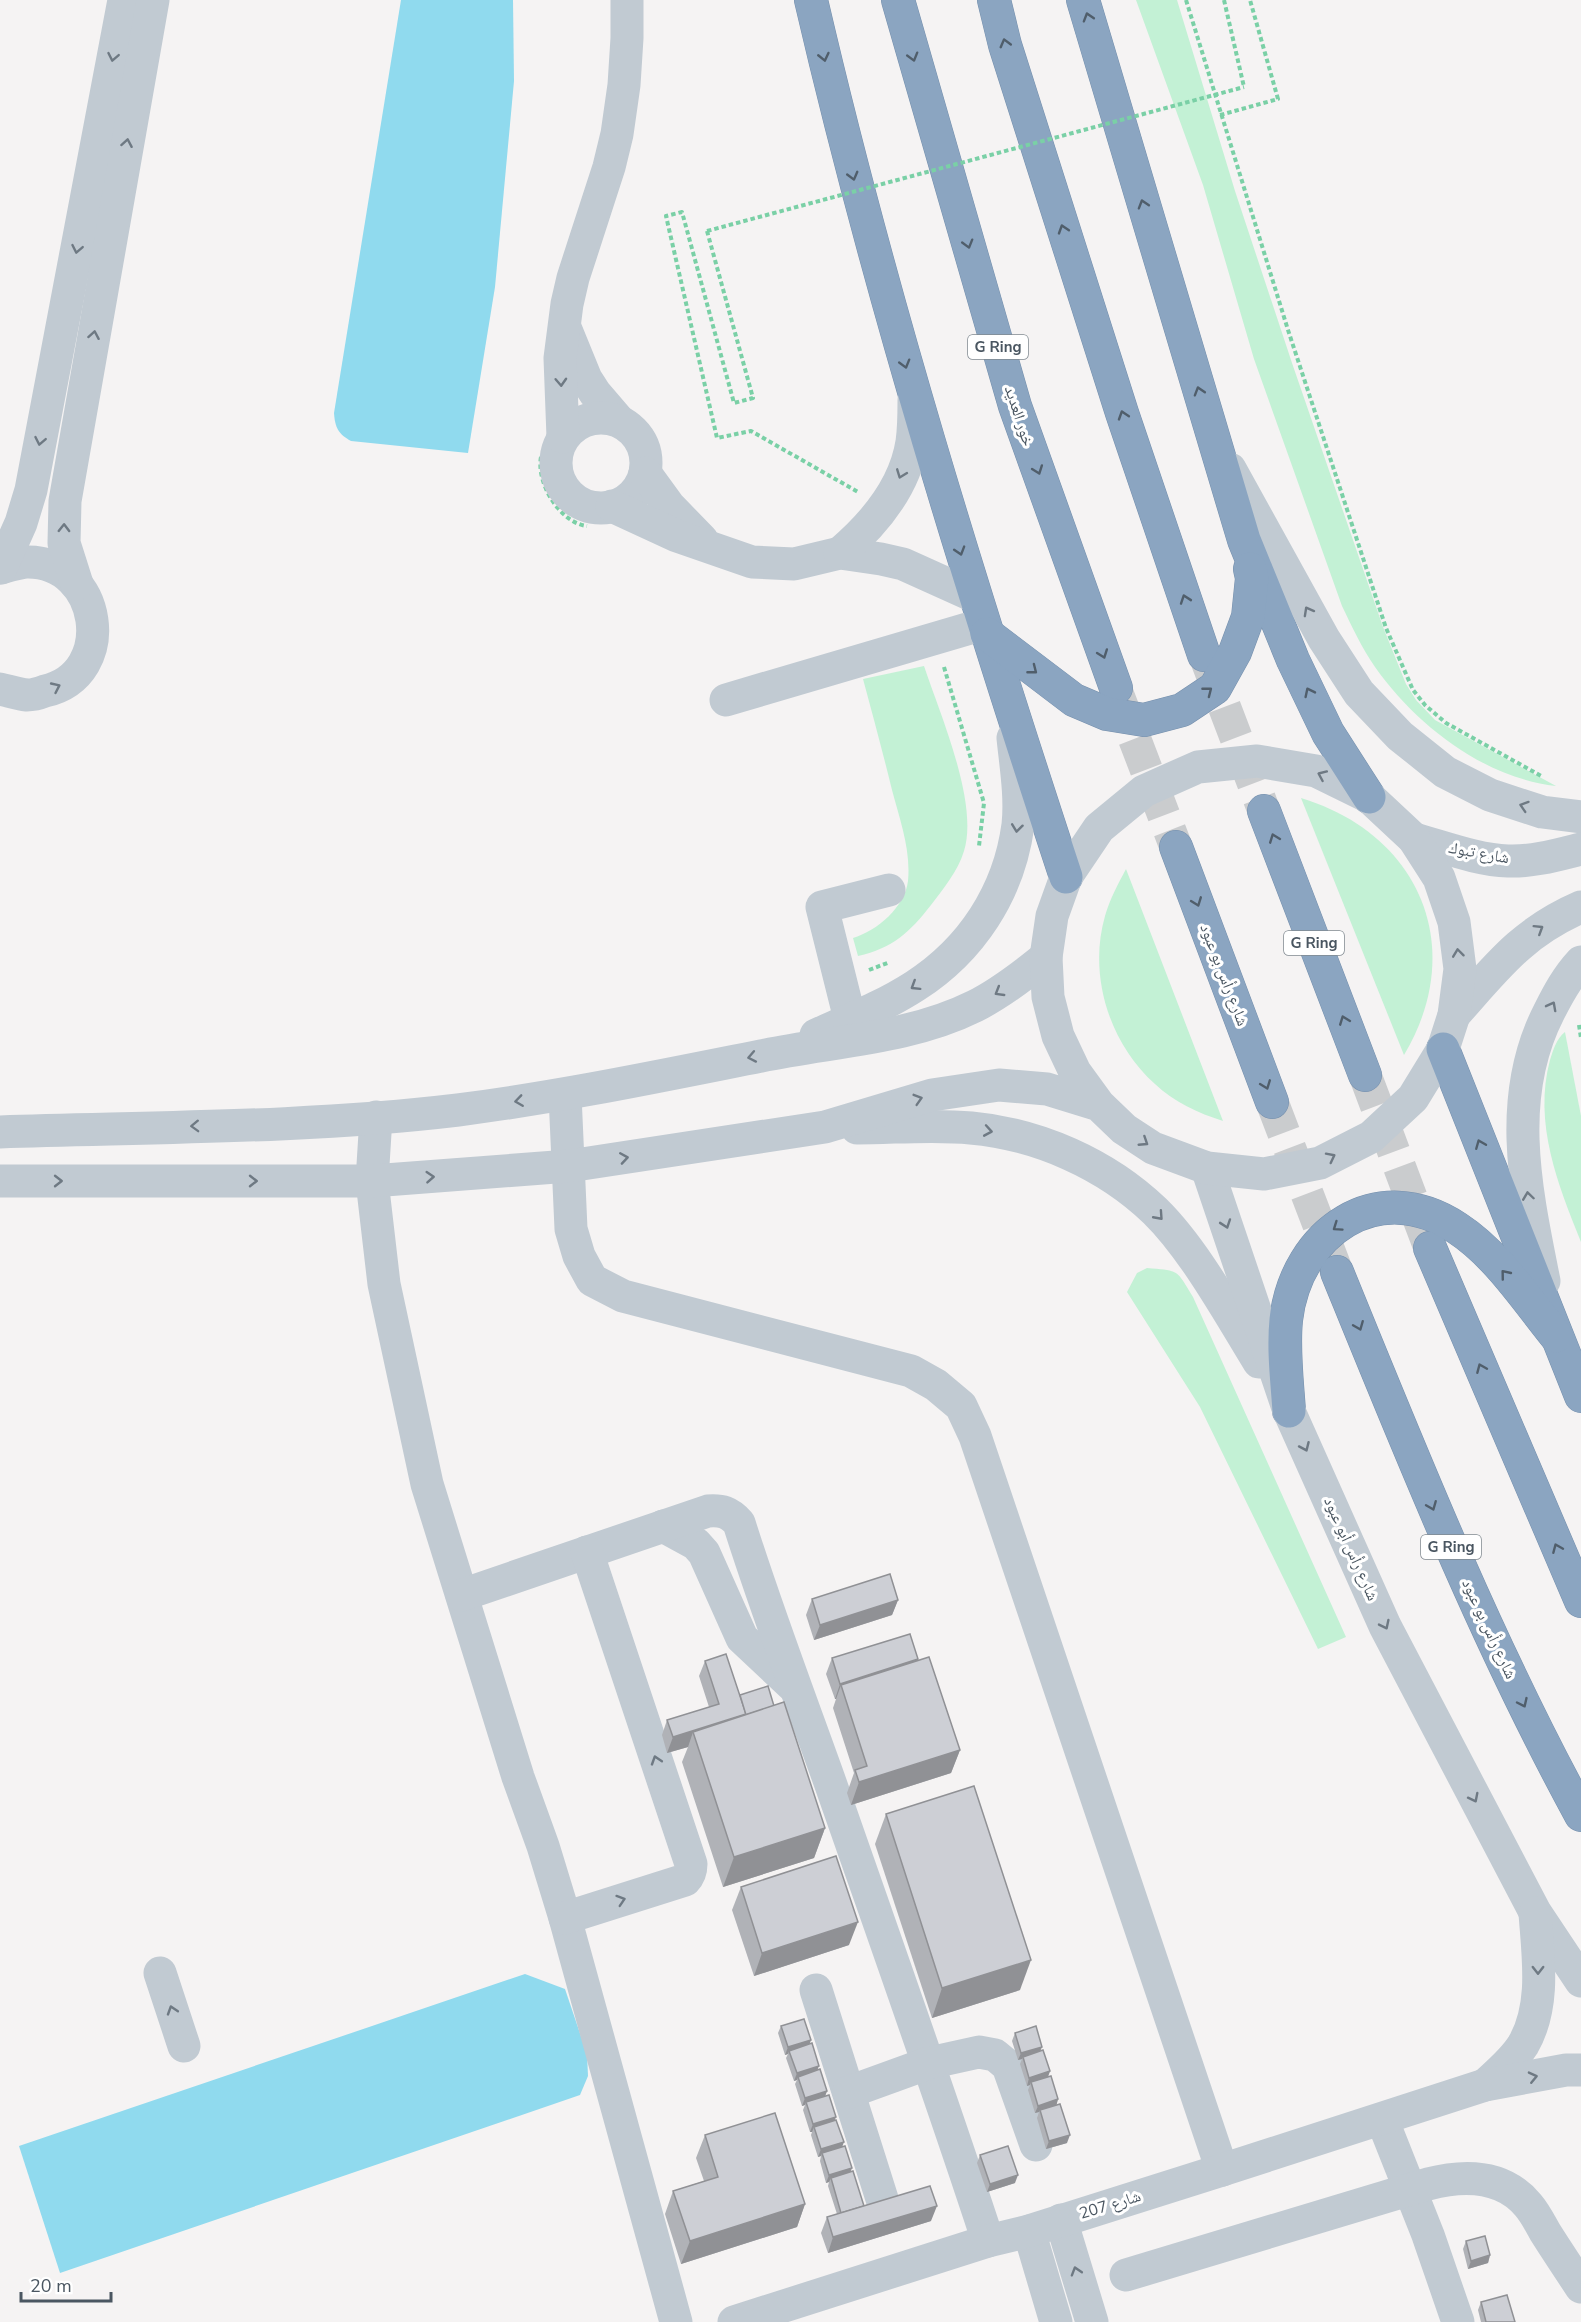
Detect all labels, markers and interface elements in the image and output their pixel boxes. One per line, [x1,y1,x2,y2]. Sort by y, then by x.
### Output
one-way arrow [1083,12,1095,23]
one-way arrow [999,38,1012,48]
one-way arrow [906,51,918,61]
one-way arrow [107,52,120,62]
one-way arrow [817,52,830,62]
one-way arrow [121,139,133,148]
one-way arrow [846,171,859,181]
one-way arrow [1138,199,1150,210]
one-way arrow [1058,224,1071,235]
one-way arrow [961,238,973,249]
one-way arrow [71,244,84,254]
one-way arrow [87,331,100,341]
road number: G Ring [968,335,1028,359]
one-way arrow [898,358,910,369]
one-way arrow [554,378,567,387]
street label: خور العديد [999,383,1039,449]
one-way arrow [1194,386,1206,397]
one-way arrow [1118,410,1130,420]
one-way arrow [34,435,47,445]
one-way arrow [1030,464,1043,475]
one-way arrow [896,468,909,478]
one-way arrow [58,523,70,532]
one-way arrow [953,545,965,556]
one-way arrow [1180,594,1193,605]
one-way arrow [1304,607,1315,617]
one-way arrow [1096,648,1109,659]
one-way arrow [1027,663,1038,674]
one-way arrow [50,682,61,694]
one-way arrow [1201,688,1212,699]
one-way arrow [1304,688,1316,699]
one-way arrow [1318,770,1329,782]
one-way arrow [1519,801,1530,814]
one-way arrow [1011,823,1024,832]
one-way arrow [1269,833,1282,844]
street label: شارع تبوك [1447,837,1511,869]
one-way arrow [1189,896,1202,907]
street label: شارع رأس بو عبود [1194,921,1254,1029]
one-way arrow [1533,926,1544,937]
road number: G Ring [1284,931,1344,955]
one-way arrow [1452,948,1464,957]
one-way arrow [911,978,921,990]
one-way arrow [995,985,1005,996]
one-way arrow [1545,1002,1556,1012]
one-way arrow [1338,1016,1351,1026]
one-way arrow [747,1050,757,1063]
one-way arrow [1258,1079,1271,1089]
one-way arrow [912,1094,923,1106]
one-way arrow [514,1095,524,1107]
one-way arrow [190,1119,199,1132]
one-way arrow [983,1124,993,1137]
one-way arrow [1138,1134,1148,1146]
one-way arrow [1475,1140,1487,1151]
one-way arrow [619,1152,629,1165]
one-way arrow [1324,1153,1335,1164]
one-way arrow [426,1171,435,1184]
one-way arrow [54,1175,63,1187]
one-way arrow [249,1175,258,1187]
one-way arrow [1522,1191,1535,1200]
one-way arrow [1152,1210,1163,1220]
one-way arrow [1218,1218,1231,1229]
one-way arrow [1333,1219,1344,1230]
one-way arrow [1502,1270,1513,1281]
one-way arrow [1352,1320,1364,1331]
one-way arrow [1476,1364,1488,1375]
one-way arrow [1298,1440,1310,1451]
street label: شارع رأس أبو عبود [1318,1494,1384,1604]
one-way arrow [1425,1500,1437,1511]
road number: G Ring [1421,1535,1481,1559]
one-way arrow [1552,1543,1564,1554]
street label: شارع رأس بو عبود [1456,1576,1522,1682]
one-way arrow [1378,1618,1390,1629]
one-way arrow [1515,1696,1527,1707]
one-way arrow [651,1755,663,1766]
one-way arrow [1467,1792,1479,1803]
one-way arrow [615,1895,626,1908]
one-way arrow [1532,1965,1545,1974]
one-way arrow [167,2005,179,2016]
one-way arrow [1528,2071,1538,2084]
street label: شارع 207 [1076,2185,1144,2225]
scale bar [21,2265,111,2303]
one-way arrow [1071,2266,1083,2277]
text: 20 m [30,2274,72,2298]

